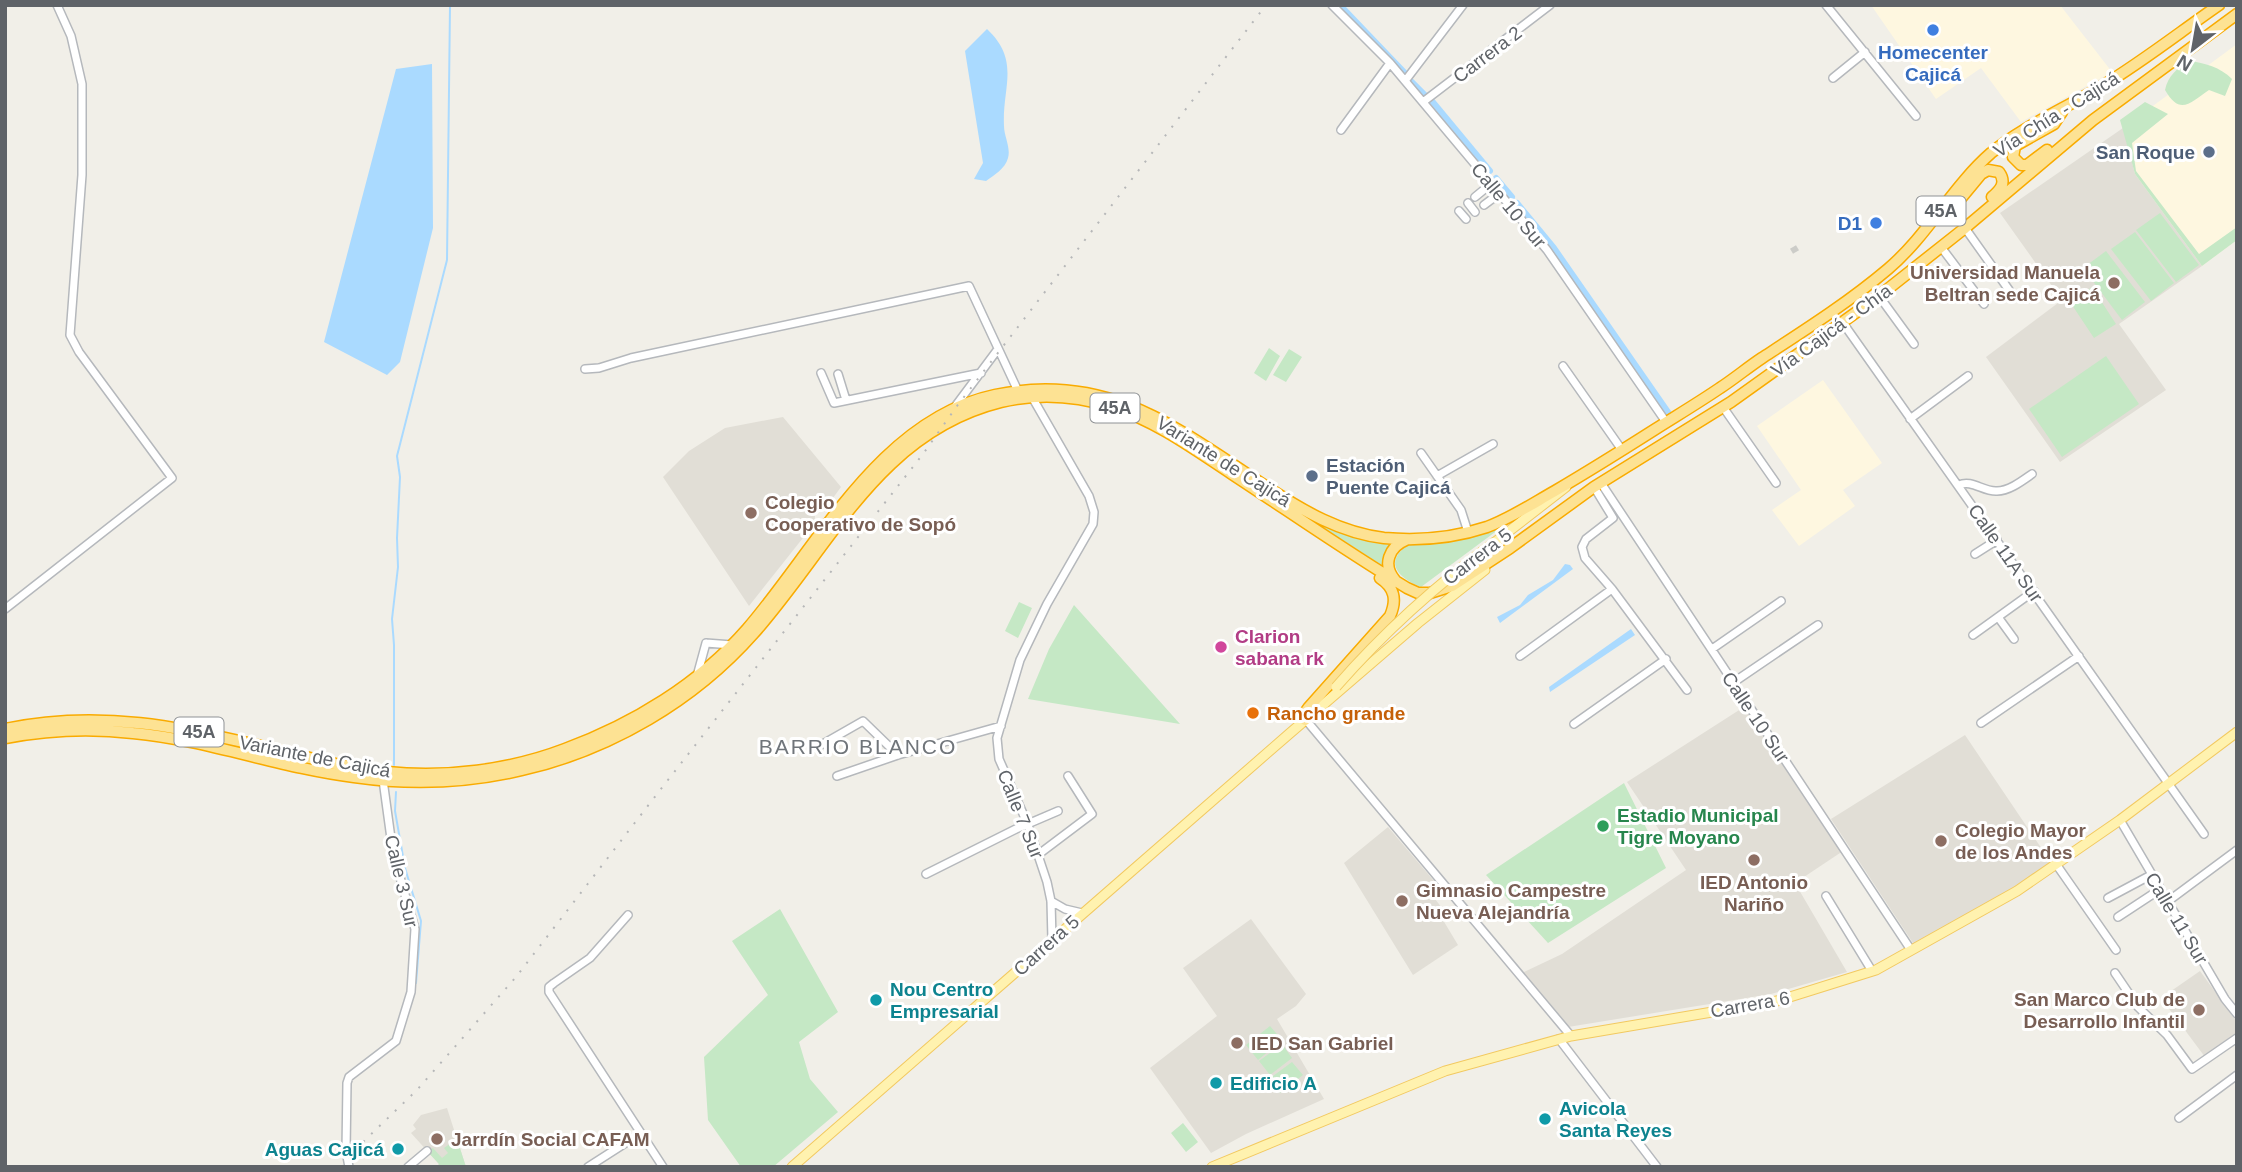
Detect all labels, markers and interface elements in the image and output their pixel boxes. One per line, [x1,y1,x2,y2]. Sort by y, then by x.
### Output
north arrow [2158,14,2228,84]
street label: Carrera 2 [1449,22,1526,87]
marker: Homecenter Cajicá [1925,22,1941,38]
place label: Homecenter Cajicá [1878,42,1989,85]
text: N [2173,51,2196,76]
street label: Vía Chía - Cajicá [1990,67,2123,161]
place label: San Roque [2096,142,2195,163]
marker: San Roque [2201,144,2217,160]
street label: Calle 10 Sur [1467,159,1551,253]
road number: 45A [1916,196,1966,226]
place label: D1 [1838,213,1862,234]
marker: D1 [1868,215,1884,231]
place label: Universidad Manuela Beltran sede Cajicá [1910,262,2100,305]
marker: Universidad Manuela Beltran sede Cajicá [2106,275,2122,291]
street label: Vía Cajicá - Chía [1767,279,1896,381]
road number: 45A [1090,394,1140,422]
street label: Variante de Cajicá [1153,412,1295,511]
place label: Estación Puente Cajicá [1326,455,1451,498]
marker: Estación Puente Cajicá [1304,468,1320,484]
place label: Colegio Cooperativo de Sopó [765,492,956,535]
street label: Calle 11A Sur [1964,500,2047,607]
marker: Colegio Cooperativo de Sopó [743,505,759,521]
street label: Carrera 5 [1439,524,1516,589]
place label: Clarion sabana rk [1235,626,1324,669]
marker: Clarion sabana rk [1213,639,1229,655]
street label: Calle 10 Sur [1718,668,1794,767]
place label: Rancho grande [1267,703,1405,724]
marker: Rancho grande [1245,705,1261,721]
road number: 45A [174,718,224,746]
street label: Variante de Cajicá [237,732,393,782]
district label: BARRIO BLANCO [759,735,957,758]
street label: Calle 7 Sur [993,767,1048,862]
place label: Estadio Municipal Tigre Moyano [1617,805,1779,848]
marker: Estadio Municipal Tigre Moyano [1595,818,1611,834]
place label: Colegio Mayor de los Andes [1955,820,2087,863]
street label: Calle 3 Sur [381,833,422,930]
marker: Colegio Mayor de los Andes [1933,833,1949,849]
marker: IED Antonio Nariño [1746,852,1762,868]
street label: Calle 11 Sur [2141,869,2212,968]
place label: IED Antonio Nariño [1700,872,1808,915]
place label: Gimnasio Campestre Nueva Alejandría [1416,880,1606,923]
marker: Gimnasio Campestre Nueva Alejandría [1394,893,1410,909]
street label: Carrera 5 [1009,911,1083,980]
place label: Nou Centro Empresarial [890,979,999,1022]
street label: Carrera 6 [1709,987,1791,1022]
place label: San Marco Club de Desarrollo Infantil [2014,989,2185,1032]
marker: Nou Centro Empresarial [868,992,884,1008]
marker: San Marco Club de Desarrollo Infantil [2191,1002,2207,1018]
place label: IED San Gabriel [1251,1033,1394,1054]
marker: IED San Gabriel [1229,1035,1245,1051]
place label: Edificio A [1230,1073,1317,1094]
marker: Edificio A [1208,1075,1224,1091]
place label: Avicola Santa Reyes [1559,1098,1672,1141]
marker: Avicola Santa Reyes [1537,1111,1553,1127]
place label: Jarrdín Social CAFAM [451,1129,650,1150]
marker: Jarrdín Social CAFAM [429,1131,445,1147]
place label: Aguas Cajicá [265,1139,384,1160]
marker: Aguas Cajicá [390,1141,406,1157]

